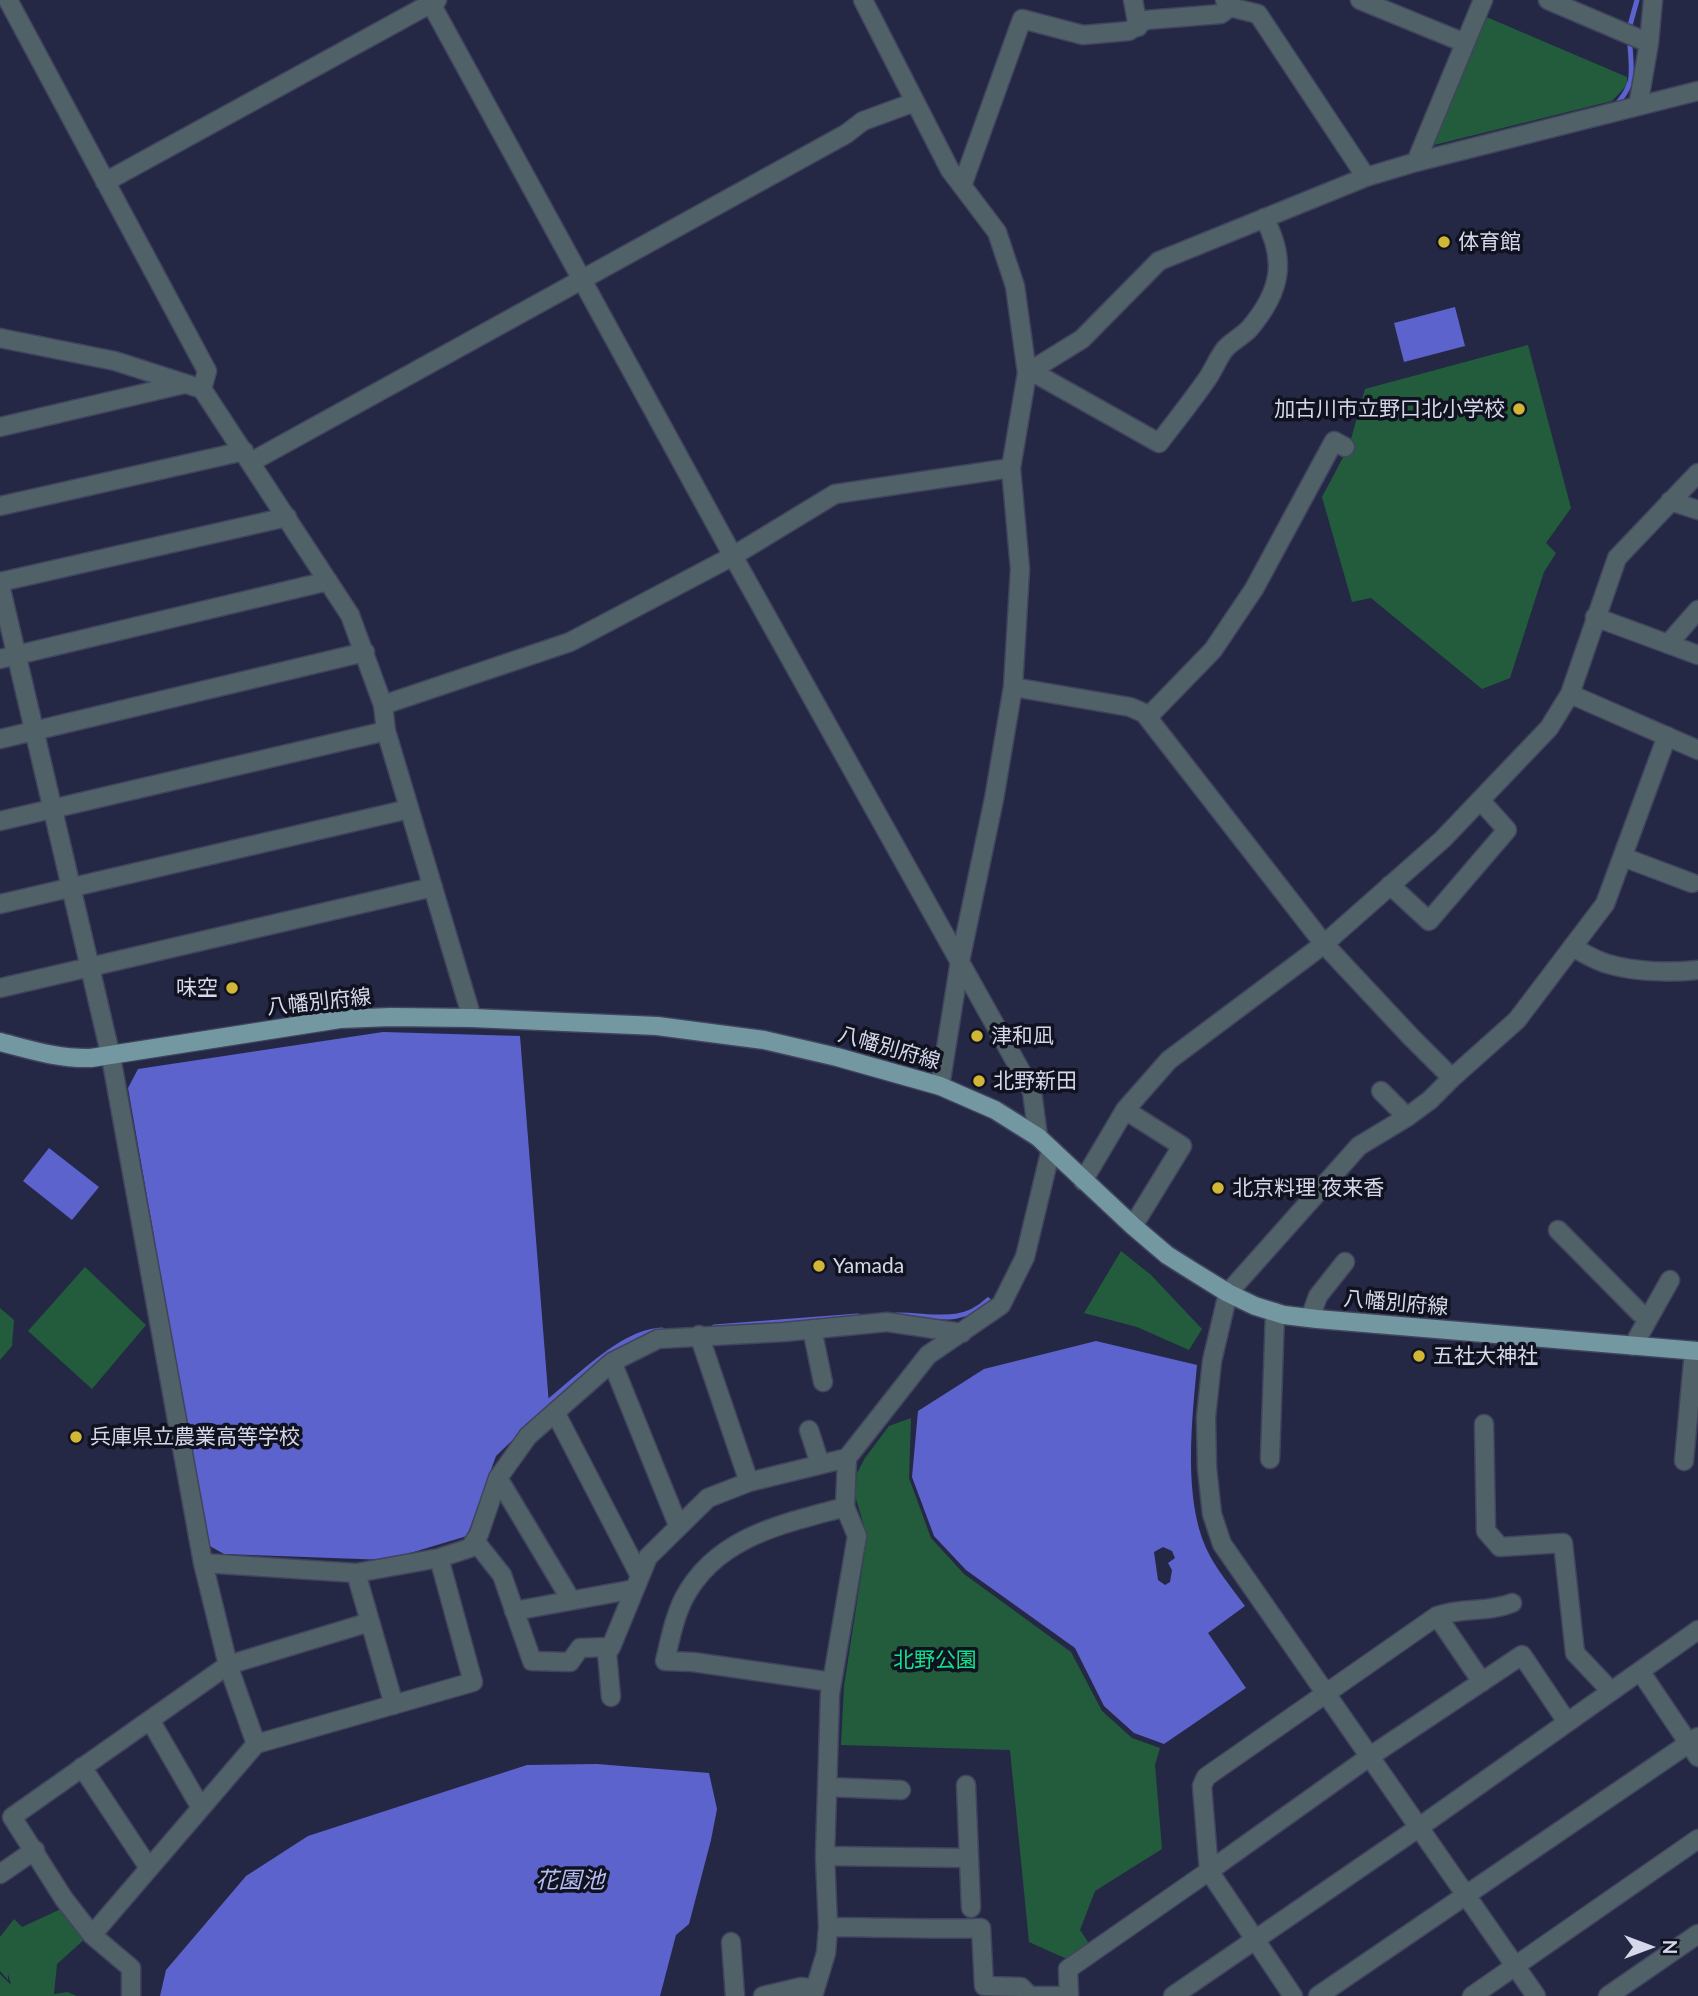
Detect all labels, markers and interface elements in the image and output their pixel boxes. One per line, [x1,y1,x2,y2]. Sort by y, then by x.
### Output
place label: 体育館 [1458,229,1521,255]
marker: 体育館 [1436,234,1452,250]
place label: 加古川市立野口北小学校 [1274,396,1505,422]
marker: 加古川市立野口北小学校 [1511,401,1527,417]
place label: 味空 [176,975,218,1001]
marker: 味空 [224,980,240,996]
street label: 八幡別府線 [265,984,373,1020]
street label: 八幡別府線 [835,1021,943,1075]
place label: 津和凪 [991,1023,1054,1049]
marker: 津和凪 [969,1028,985,1044]
place label: 北野新田 [993,1068,1077,1094]
marker: 北野新田 [971,1073,987,1089]
place label: 北京料理 夜来香 [1232,1175,1384,1201]
marker: 北京料理 夜来香 [1210,1180,1226,1196]
place label: Yamada [833,1253,904,1279]
marker: Yamada [811,1258,827,1274]
street label: 八幡別府線 [1343,1286,1449,1320]
place label: 五社大神社 [1433,1343,1538,1369]
marker: 五社大神社 [1411,1348,1427,1364]
place label: 兵庫県立農業高等学校 [90,1424,300,1450]
marker: 兵庫県立農業高等学校 [68,1429,84,1445]
park label: 北野公園 [893,1647,977,1673]
water label: 花園池 [536,1867,604,1895]
north arrow [1614,1912,1684,1982]
text: N [1659,1940,1682,1954]

